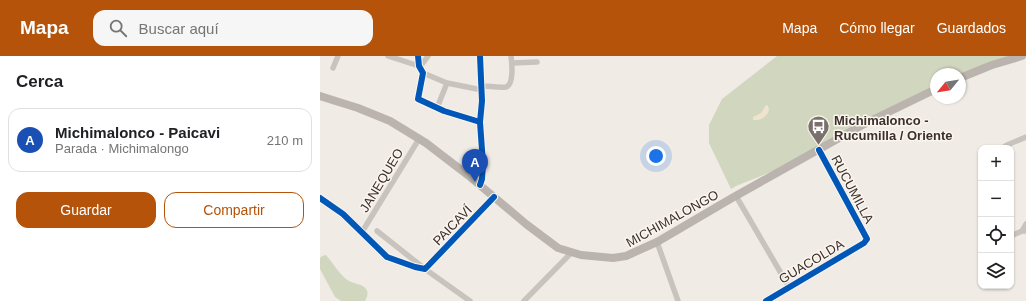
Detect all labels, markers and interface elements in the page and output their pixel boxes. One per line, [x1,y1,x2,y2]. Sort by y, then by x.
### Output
search box [93,10,373,46]
text: Mapa [20,17,69,38]
icon: search [107,17,129,39]
text: Buscar aquí [139,20,219,37]
text: Mapa [782,20,817,36]
text: Cómo llegar [839,20,915,36]
text: Guardados [937,20,1006,36]
north arrow [930,68,966,104]
text: Cerca [16,72,63,91]
place label: Michimalonco - Rucumilla / Oriente [834,113,952,143]
bus stop icon: Michimalonco - Rucumilla / Oriente [806,114,832,147]
text: Michimalonco - Paicavi [55,124,220,141]
text: A [25,133,35,148]
text: 210 m [267,133,303,148]
text: Parada · Michimalongo [55,141,189,156]
map controls [978,145,1014,289]
button: + [978,145,1014,181]
street label: JANEQUEO [357,146,406,215]
your location [646,146,666,166]
pin: A [462,149,488,182]
street label: RUCUMILLA [828,153,877,226]
button: − [978,181,1014,217]
street label: MICHIMALONGO [623,187,721,250]
button: Guardar [16,192,156,228]
button: Compartir [164,192,304,228]
street label: PAICAVÍ [430,202,475,248]
button: locate [978,217,1014,253]
street label: GUACOLDA [776,236,847,287]
button: layers [978,253,1014,289]

